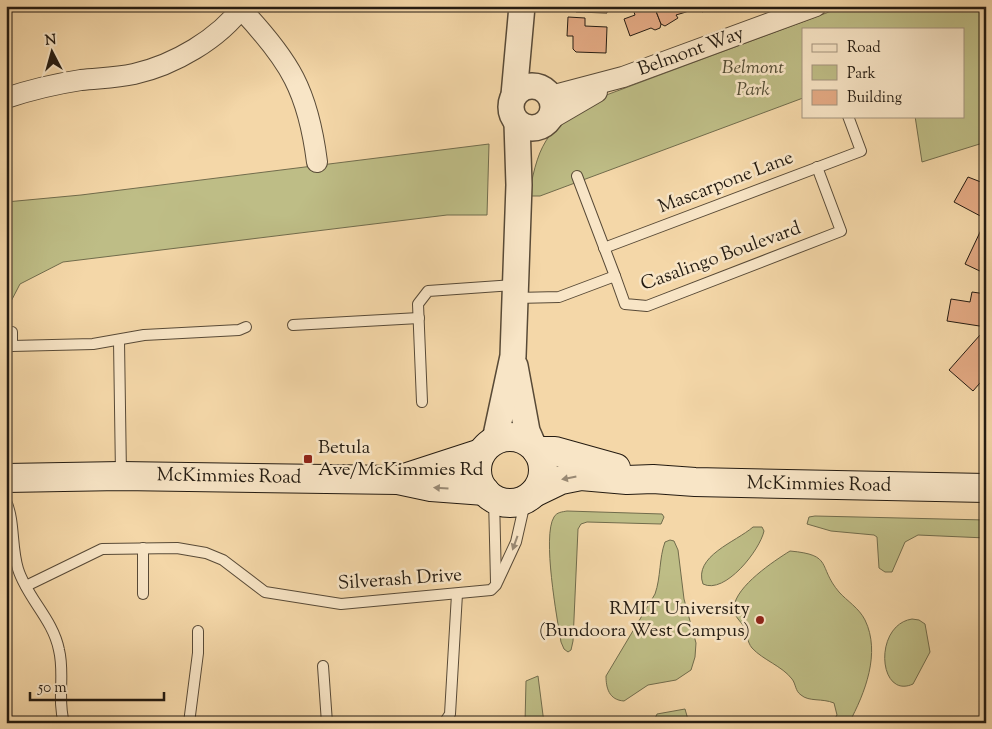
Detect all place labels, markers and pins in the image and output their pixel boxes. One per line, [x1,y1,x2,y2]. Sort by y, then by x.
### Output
place label: Betula Ave/McKimmies Rd [318,435,484,484]
marker: Betula Ave/McKimmies Rd [302,453,314,465]
place label: RMIT University (Bundoora West Campus) [539,596,751,645]
marker: RMIT University (Bundoora West Campus) [754,614,766,626]

